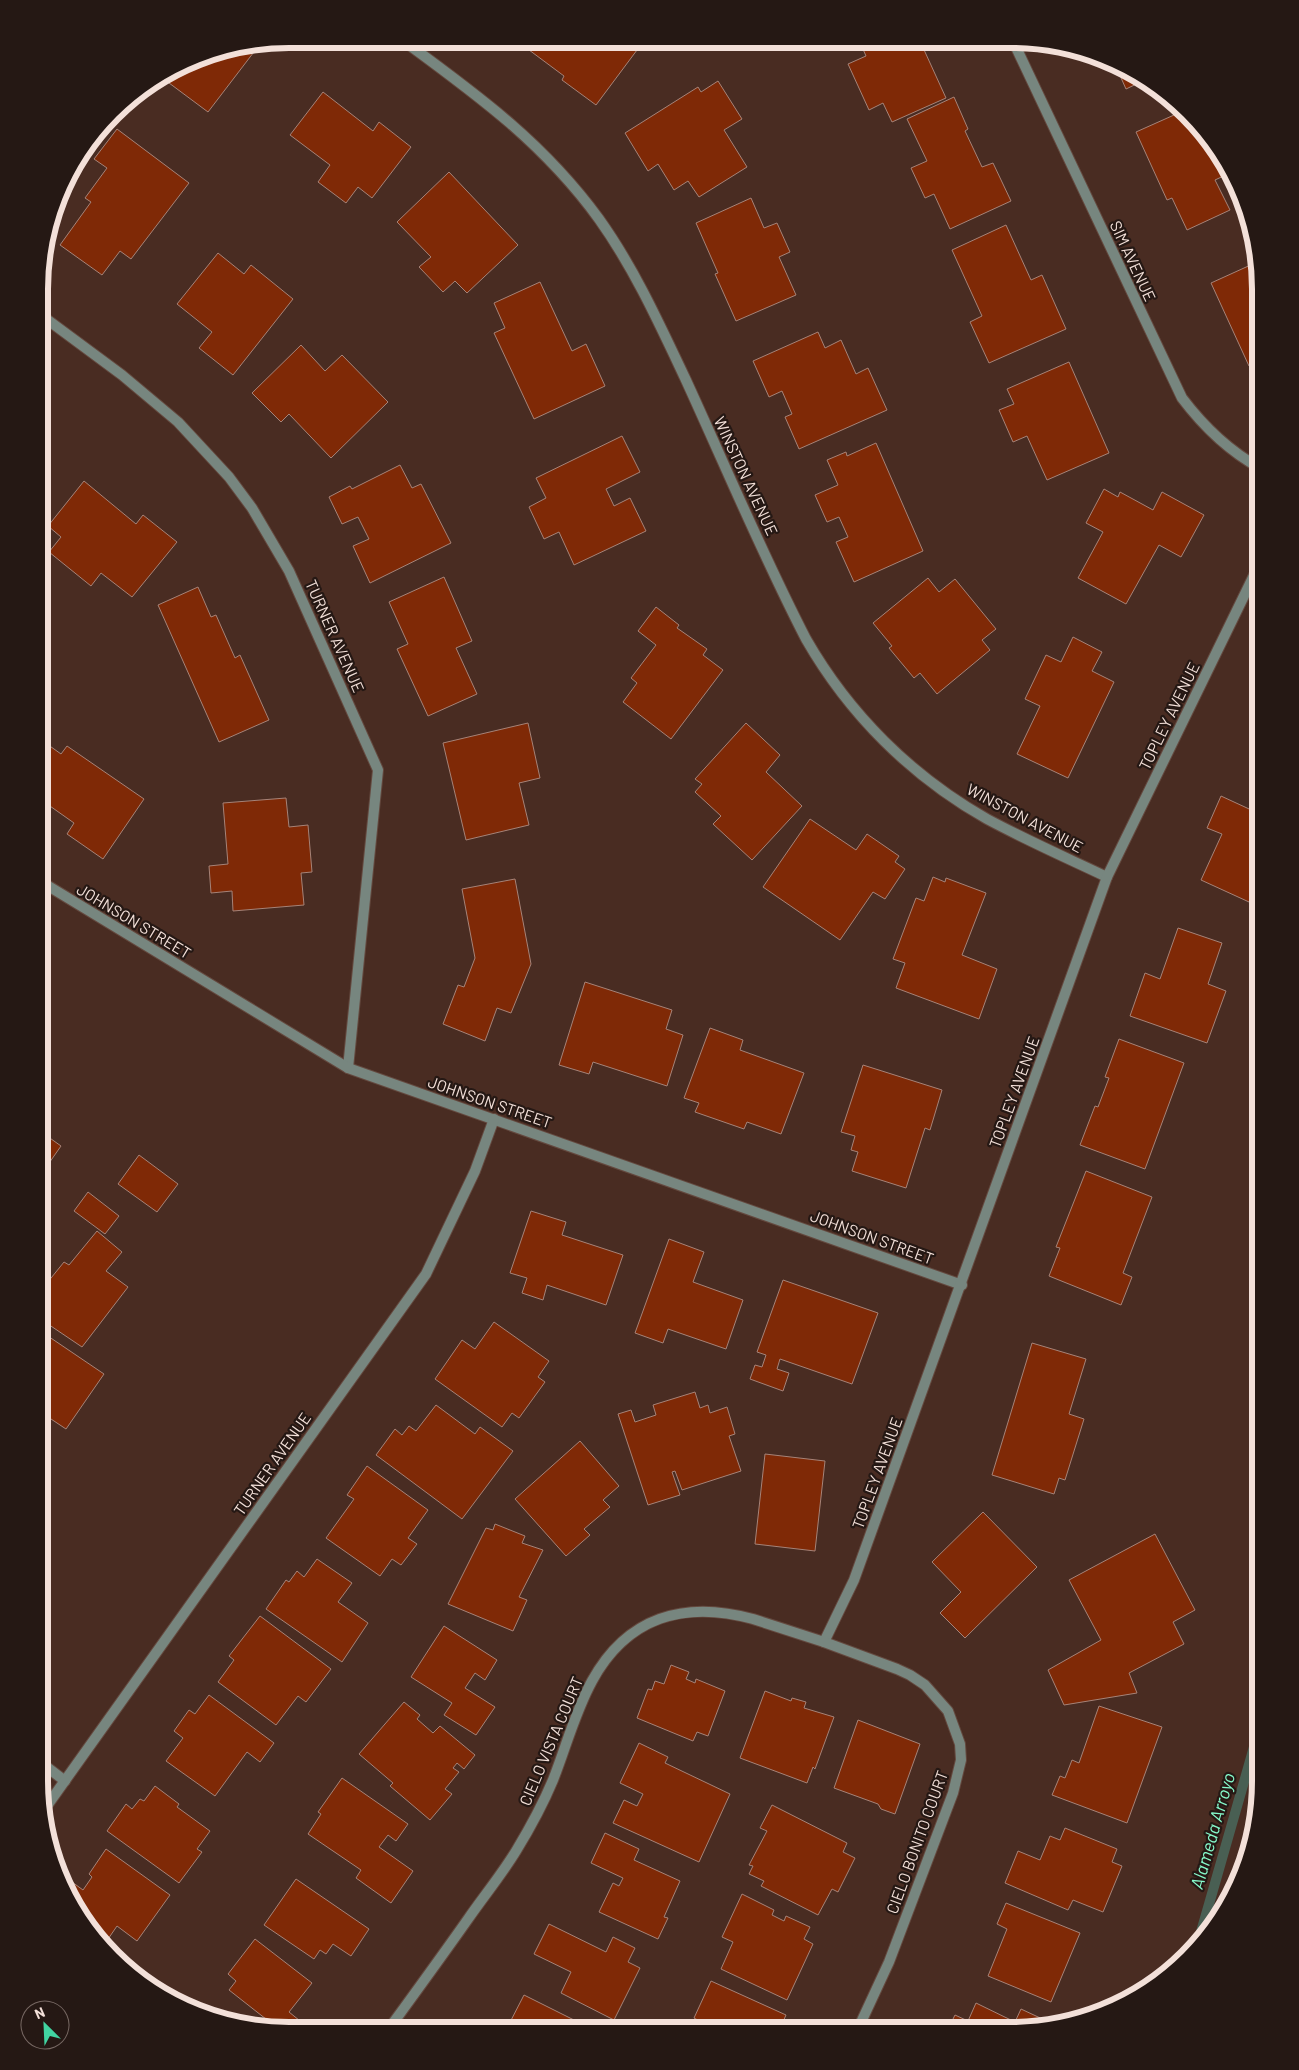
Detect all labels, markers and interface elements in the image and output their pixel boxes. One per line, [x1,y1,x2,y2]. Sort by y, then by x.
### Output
street label: SIM AVENUE [1106,217,1160,304]
street label: WINSTON AVENUE [711,413,782,538]
street label: TURNER AVENUE [302,577,369,695]
street label: TOPLEY AVENUE [1134,659,1203,773]
street label: WINSTON AVENUE [964,779,1087,856]
street label: JOHNSON STREET [74,879,195,962]
street label: TOPLEY AVENUE [985,1033,1043,1150]
street label: JOHNSON STREET [426,1071,555,1132]
street label: JOHNSON STREET [808,1205,936,1268]
street label: TURNER AVENUE [229,1409,314,1519]
street label: TOPLEY AVENUE [848,1414,906,1531]
street label: CIELO VISTA COURT [515,1673,586,1808]
street label: CIELO BONITO COURT [882,1768,951,1916]
water label: Alameda Arroyo [1185,1770,1239,1891]
north arrow [20,2000,70,2050]
text: N [32,2003,47,2022]

